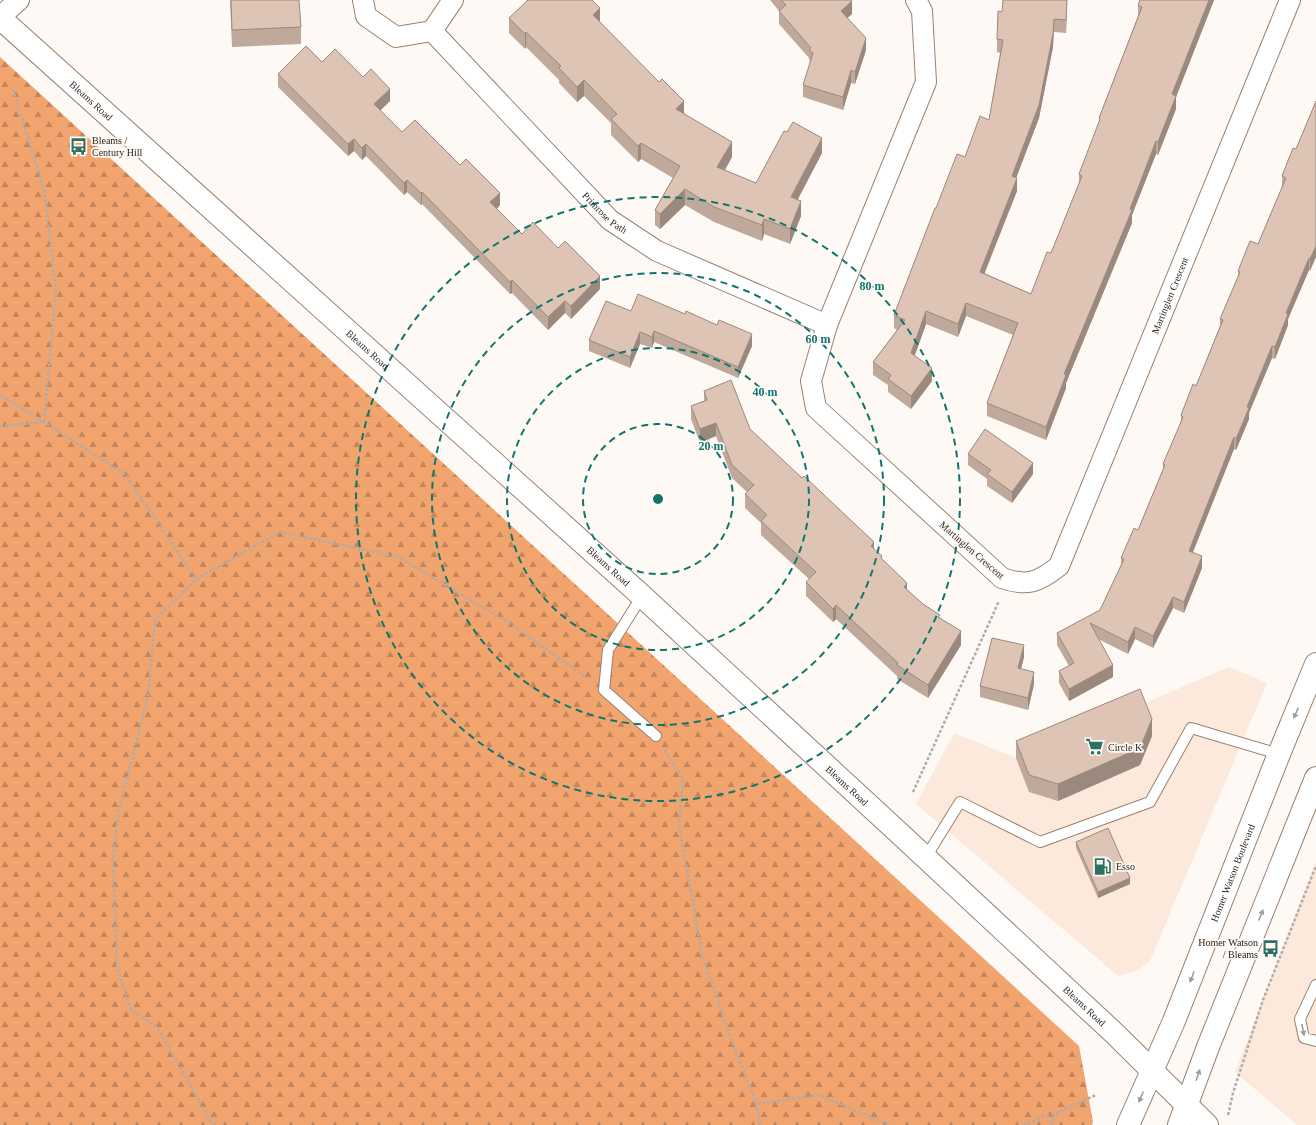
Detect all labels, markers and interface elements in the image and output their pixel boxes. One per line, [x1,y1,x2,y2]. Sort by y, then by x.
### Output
street label: Bleams Road [68,78,115,122]
place label: Bleams / Century Hill [92,135,142,158]
bus stop icon: Bleams / Century Hill [69,136,89,156]
street label: Primrose Path [581,189,629,235]
street label: Martinglen Crescent [1149,255,1190,335]
text: 80 m [860,279,885,293]
street label: Bleams Road [344,327,391,371]
text: 60 m [806,332,831,346]
text: 40 m [753,385,778,399]
text: 20 m [699,439,724,453]
centre of rings [651,492,665,506]
street label: Martinglen Crescent [937,519,1007,581]
street label: Bleams Road [585,544,632,588]
one-way arrow [1293,707,1299,719]
supermarket icon: Circle K [1085,737,1105,757]
place label: Circle K [1108,742,1143,753]
street label: Bleams Road [824,763,871,807]
street label: Homer Watson Boulevard [1208,822,1256,923]
fuel station icon: Esso [1093,856,1113,876]
place label: Esso [1116,861,1135,872]
one-way arrow [1258,909,1264,921]
place label: Homer Watson / Bleams [1198,937,1258,960]
bus stop icon: Homer Watson / Bleams [1261,938,1281,958]
one-way arrow [1188,972,1194,984]
street label: Bleams Road [1061,983,1108,1028]
one-way arrow [1300,1024,1306,1036]
one-way arrow [1195,1069,1201,1081]
one-way arrow [1137,1091,1143,1103]

